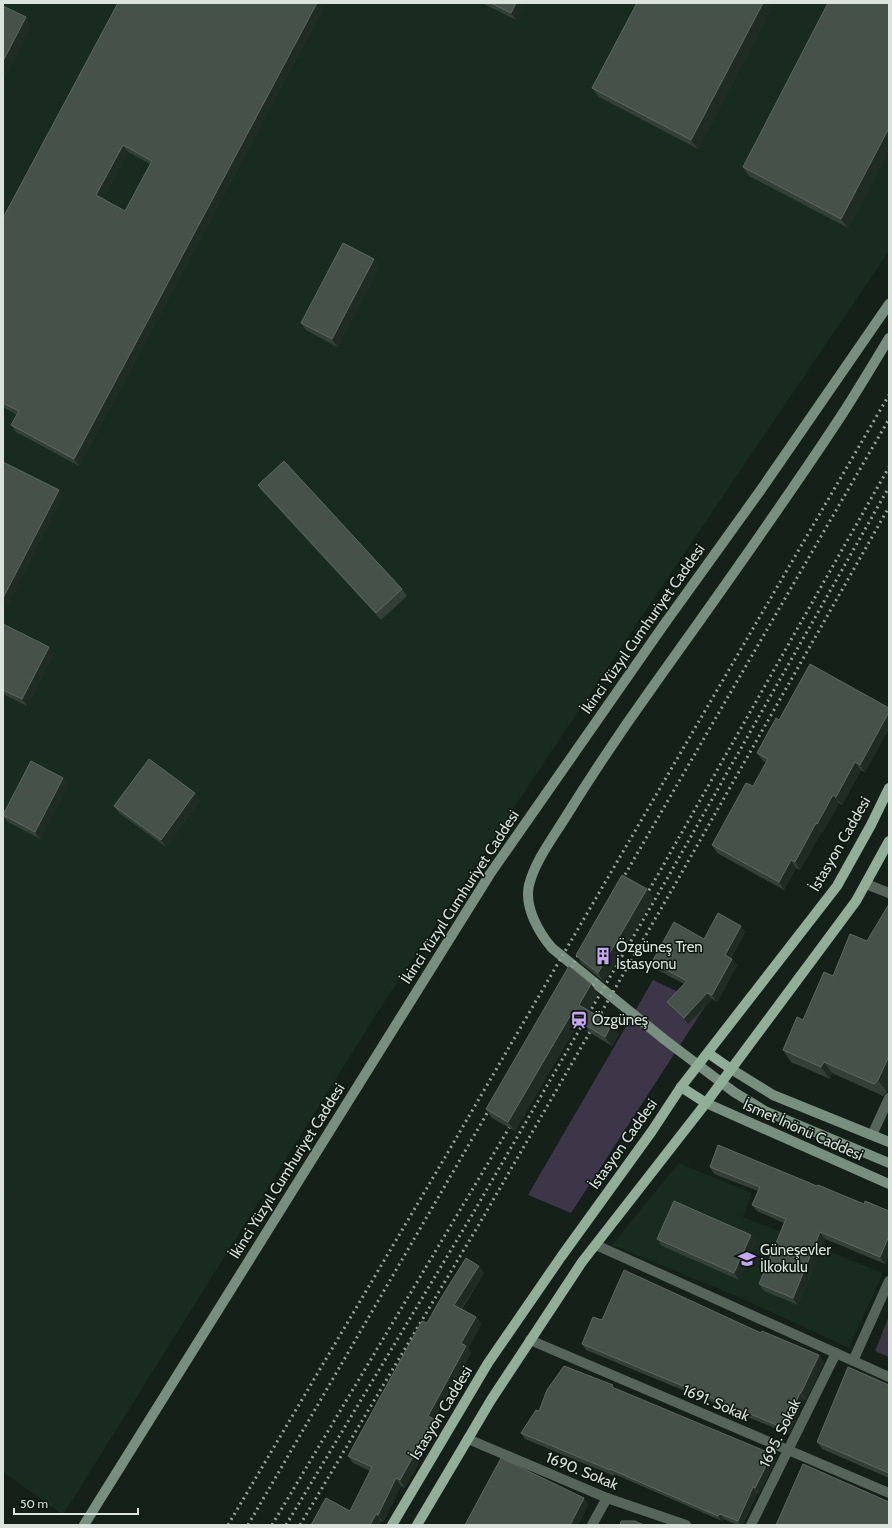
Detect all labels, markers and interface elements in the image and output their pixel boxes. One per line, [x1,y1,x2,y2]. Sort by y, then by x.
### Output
street label: İkinci Yüzyıl Cumhuriyet Caddesi [577,540,709,717]
street label: İstasyon Caddesi [805,793,874,894]
street label: İkinci Yüzyıl Cumhuriyet Caddesi [396,806,523,987]
place label: Özgüneş Tren İstasyonu [616,938,703,973]
building icon: Özgüneş Tren İstasyonu [593,946,613,966]
station icon: Özgüneş [569,1010,589,1030]
place label: Özgüneş [592,1011,648,1029]
street label: İkinci Yüzyıl Cumhuriyet Caddesi [225,1080,348,1262]
street label: İstasyon Caddesi [584,1095,661,1193]
street label: İsmet İnönü Caddesi [740,1095,866,1165]
place label: Güneşevler İlkokulu [760,1241,831,1276]
school or university icon: Güneşevler İlkokulu [737,1249,757,1269]
street label: İstasyon Caddesi [405,1362,476,1463]
street label: 1691. Sokak [680,1381,752,1425]
street label: 1695. Sokak [756,1396,804,1470]
street label: 1690. Sokak [543,1448,621,1494]
scale bar [14,1490,138,1516]
text: 50 m [20,1496,48,1511]

